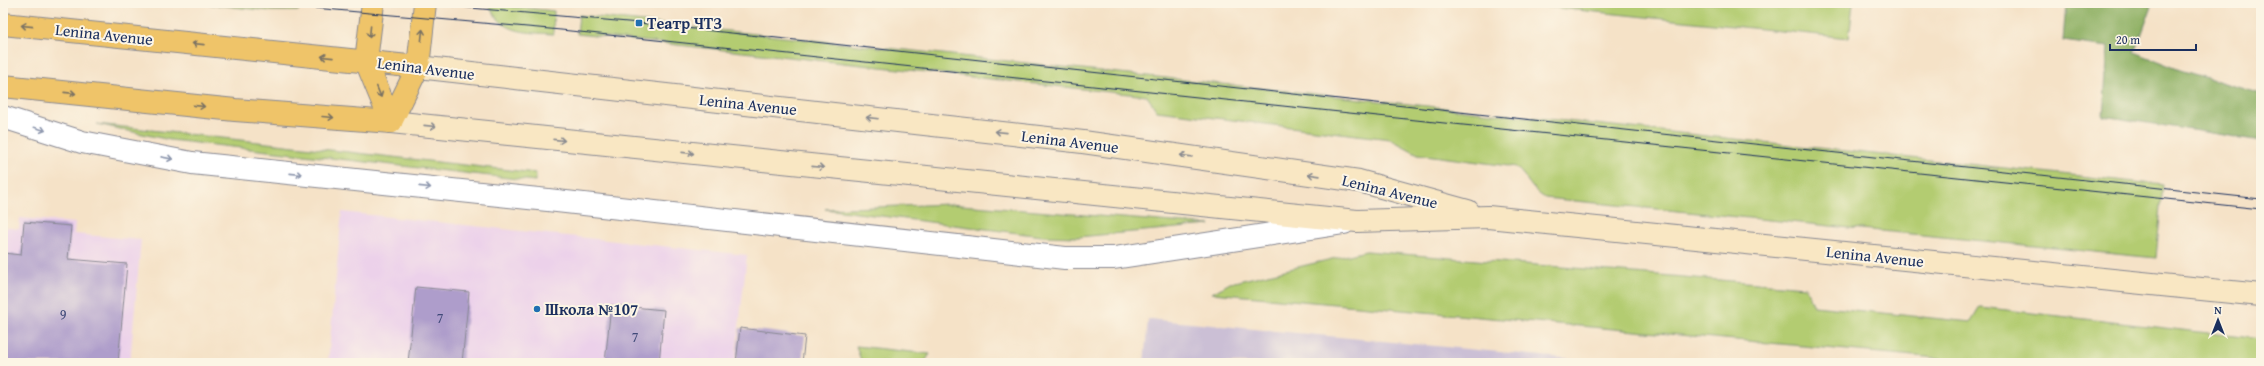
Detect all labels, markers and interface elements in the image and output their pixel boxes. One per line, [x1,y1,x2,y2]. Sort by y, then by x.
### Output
place label: Театр ЧТЗ [647,11,722,35]
street label: Lenina Avenue [54,17,154,51]
marker: Театр ЧТЗ [634,18,644,28]
one-way arrow [21,23,34,30]
one-way arrow [366,25,373,38]
scale bar [2110,26,2196,52]
one-way arrow [418,29,425,42]
text: 20 m [2116,31,2140,48]
one-way arrow [192,40,205,48]
street label: Lenina Avenue [376,50,476,86]
one-way arrow [321,53,334,61]
one-way arrow [375,85,383,97]
street label: Lenina Avenue [698,87,798,121]
one-way arrow [63,89,76,97]
one-way arrow [192,102,205,110]
one-way arrow [322,114,335,121]
one-way arrow [866,114,879,122]
one-way arrow [423,123,436,130]
street label: Lenina Avenue [1020,123,1120,159]
one-way arrow [34,126,47,133]
one-way arrow [995,129,1008,136]
one-way arrow [552,137,565,144]
one-way arrow [682,150,695,157]
one-way arrow [1180,152,1193,160]
one-way arrow [160,154,173,162]
one-way arrow [811,163,824,170]
street label: Lenina Avenue [1340,168,1440,214]
one-way arrow [289,170,302,177]
one-way arrow [1308,171,1321,179]
one-way arrow [418,183,431,191]
street label: Lenina Avenue [1825,239,1925,273]
place label: Школа №107 [545,297,638,321]
north arrow [2198,300,2238,340]
text: N [2214,302,2222,318]
house number: 9 [60,304,67,324]
marker: Школа №107 [532,304,542,314]
house number: 7 [437,308,444,328]
house number: 7 [632,327,639,347]

